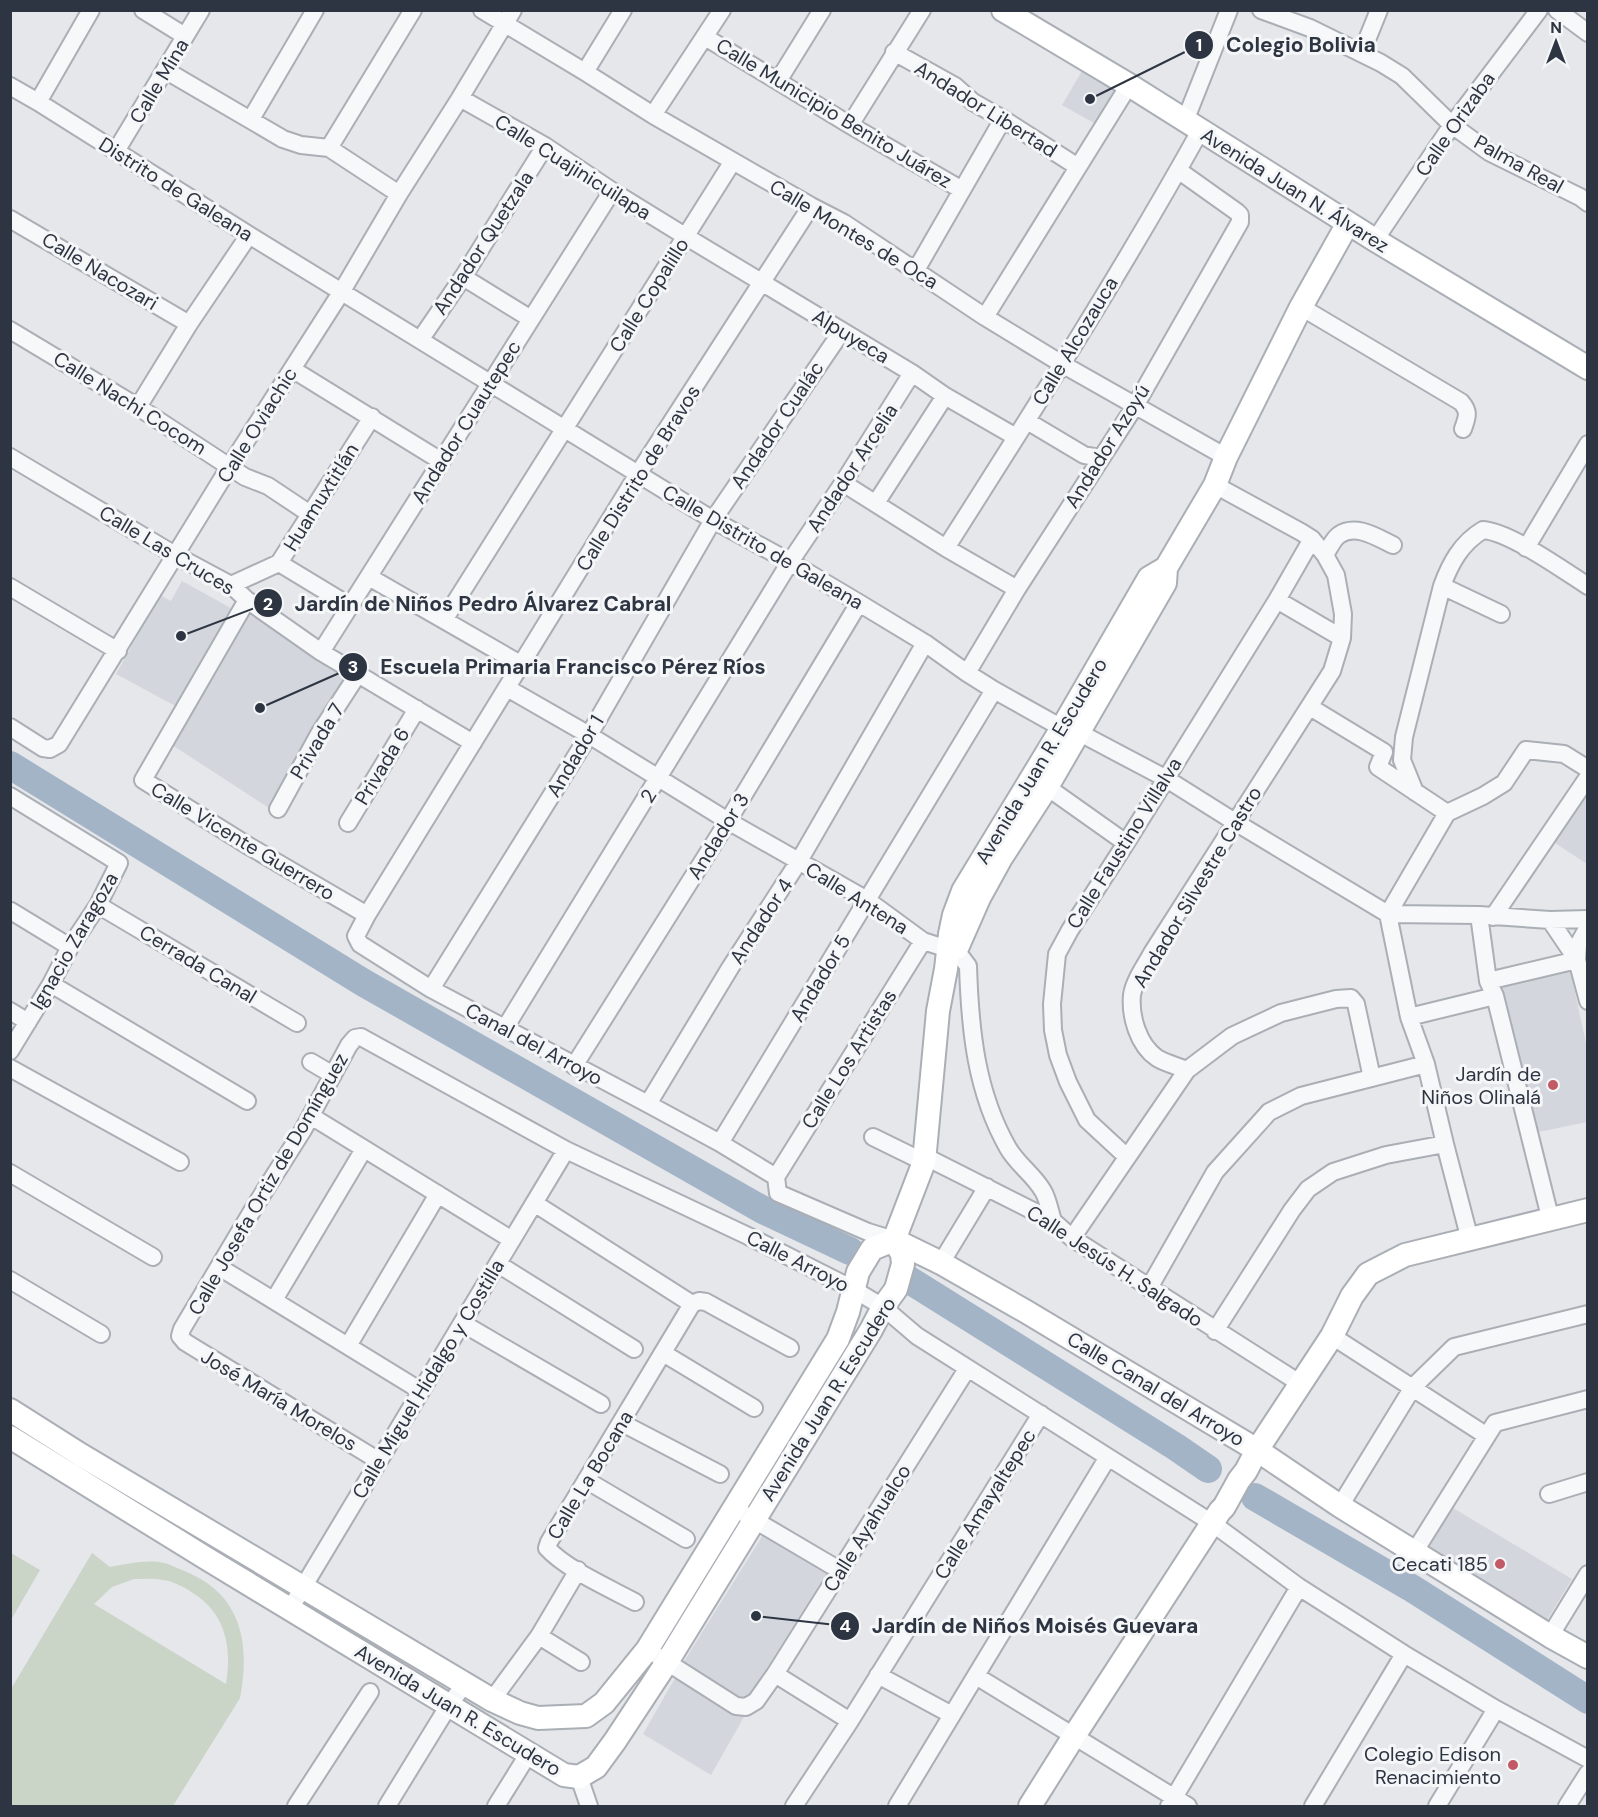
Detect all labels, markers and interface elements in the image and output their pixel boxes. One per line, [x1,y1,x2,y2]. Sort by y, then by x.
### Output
north arrow [1526,12,1586,72]
text: N [1550,17,1562,38]
callout: Colegio Bolivia [1184,25,1388,64]
text: Colegio Bolivia [1226,31,1376,59]
street label: Calle Municipio Benito Juárez [711,32,957,194]
text: 1 [1196,33,1202,57]
street label: Calle Mina [123,34,195,128]
street label: Andador Libertad [910,55,1062,163]
street label: Calle Orizaba [1409,67,1501,181]
street label: Calle Cuajinicuilapa [490,108,656,226]
street label: Avenida Juan N. Álvarez [1196,121,1394,259]
street label: Palma Real [1470,129,1568,199]
street label: Distrito de Galeana [94,131,258,247]
street label: Andador Quetzala [427,166,539,320]
street label: Calle Montes de Oca [765,173,943,295]
street label: Calle Nacozari [37,226,163,316]
street label: Calle Copalillo [603,233,695,357]
street label: Calle Alcozauca [1026,272,1124,410]
street label: Alpuyeca [808,303,894,369]
street label: Andador Cuautepec [405,336,527,508]
street label: Calle Nachi Cocom [49,345,211,461]
street label: Andador Cualác [725,356,829,494]
street label: Calle Oviachic [211,362,303,488]
street label: Andador Azoyú [1059,379,1155,513]
street label: Calle Distrito de Bravos [570,380,706,576]
street label: Andador Arcelia [801,399,903,537]
street label: Huamuxtitlán [278,438,364,556]
street label: Calle Distrito de Galeana [658,479,868,615]
street label: Calle Las Cruces [94,499,240,601]
callout: Jardín de Niños Pedro Álvarez Cabral [253,584,684,623]
text: Jardín de Niños Pedro Álvarez Cabral [295,590,671,618]
text: 2 [263,592,273,616]
callout: Escuela Primaria Francisco Pérez Ríos [338,647,778,686]
text: Escuela Primaria Francisco Pérez Ríos [380,653,766,681]
street label: Avenida Juan R. Escudero [969,653,1113,869]
text: 3 [348,655,358,679]
street label: Privada 7 [284,698,350,784]
street label: Andador 1 [540,710,610,802]
street label: Privada 6 [349,722,415,810]
street label: Calle Faustino Villalva [1061,752,1187,934]
street label: Calle Vicente Guerrero [146,776,340,906]
street label: Andador Silvestre Castro [1127,782,1267,992]
street label: 2 [634,784,662,808]
street label: Andador 3 [681,788,755,884]
street label: Calle Antena [801,856,913,940]
street label: Ignacio Zaragoza [24,868,124,1014]
street label: Andador 4 [724,873,798,969]
street label: Cerrada Canal [135,919,261,1009]
street label: Andador 5 [784,930,856,1026]
street label: Calle Los Artistas [796,984,902,1134]
street label: Canal del Arroyo [461,997,607,1091]
street label: Calle Josefa Ortiz de Domínguez [182,1048,354,1320]
place label: Jardín de Niños Olinalá [1421,1061,1541,1110]
marker: Jardín de Niños Olinalá [1546,1078,1560,1092]
street label: Calle Jesús H. Salgado [1022,1199,1208,1333]
street label: Calle Arroyo [742,1224,854,1298]
street label: Calle Miguel Hidalgo y Costilla [346,1254,510,1504]
street label: Avenida Juan R. Escudero [754,1292,902,1506]
street label: Calle Canal del Arroyo [1062,1326,1250,1452]
street label: José María Morelos [196,1343,362,1457]
street label: Calle La Bocana [541,1406,639,1544]
street label: Calle Amayaltepec [928,1424,1042,1584]
street label: Calle Ayahualco [817,1459,917,1597]
place label: Cecati 185 [1392,1551,1488,1577]
marker: Cecati 185 [1493,1557,1507,1571]
callout: Jardín de Niños Moisés Guevara [830,1606,1210,1645]
text: Jardín de Niños Moisés Guevara [872,1612,1198,1640]
text: 4 [839,1614,851,1638]
street label: Avenida Juan R. Escudero [350,1638,566,1782]
place label: Colegio Edison Renacimiento [1364,1741,1501,1790]
marker: Colegio Edison Renacimiento [1506,1758,1520,1772]

